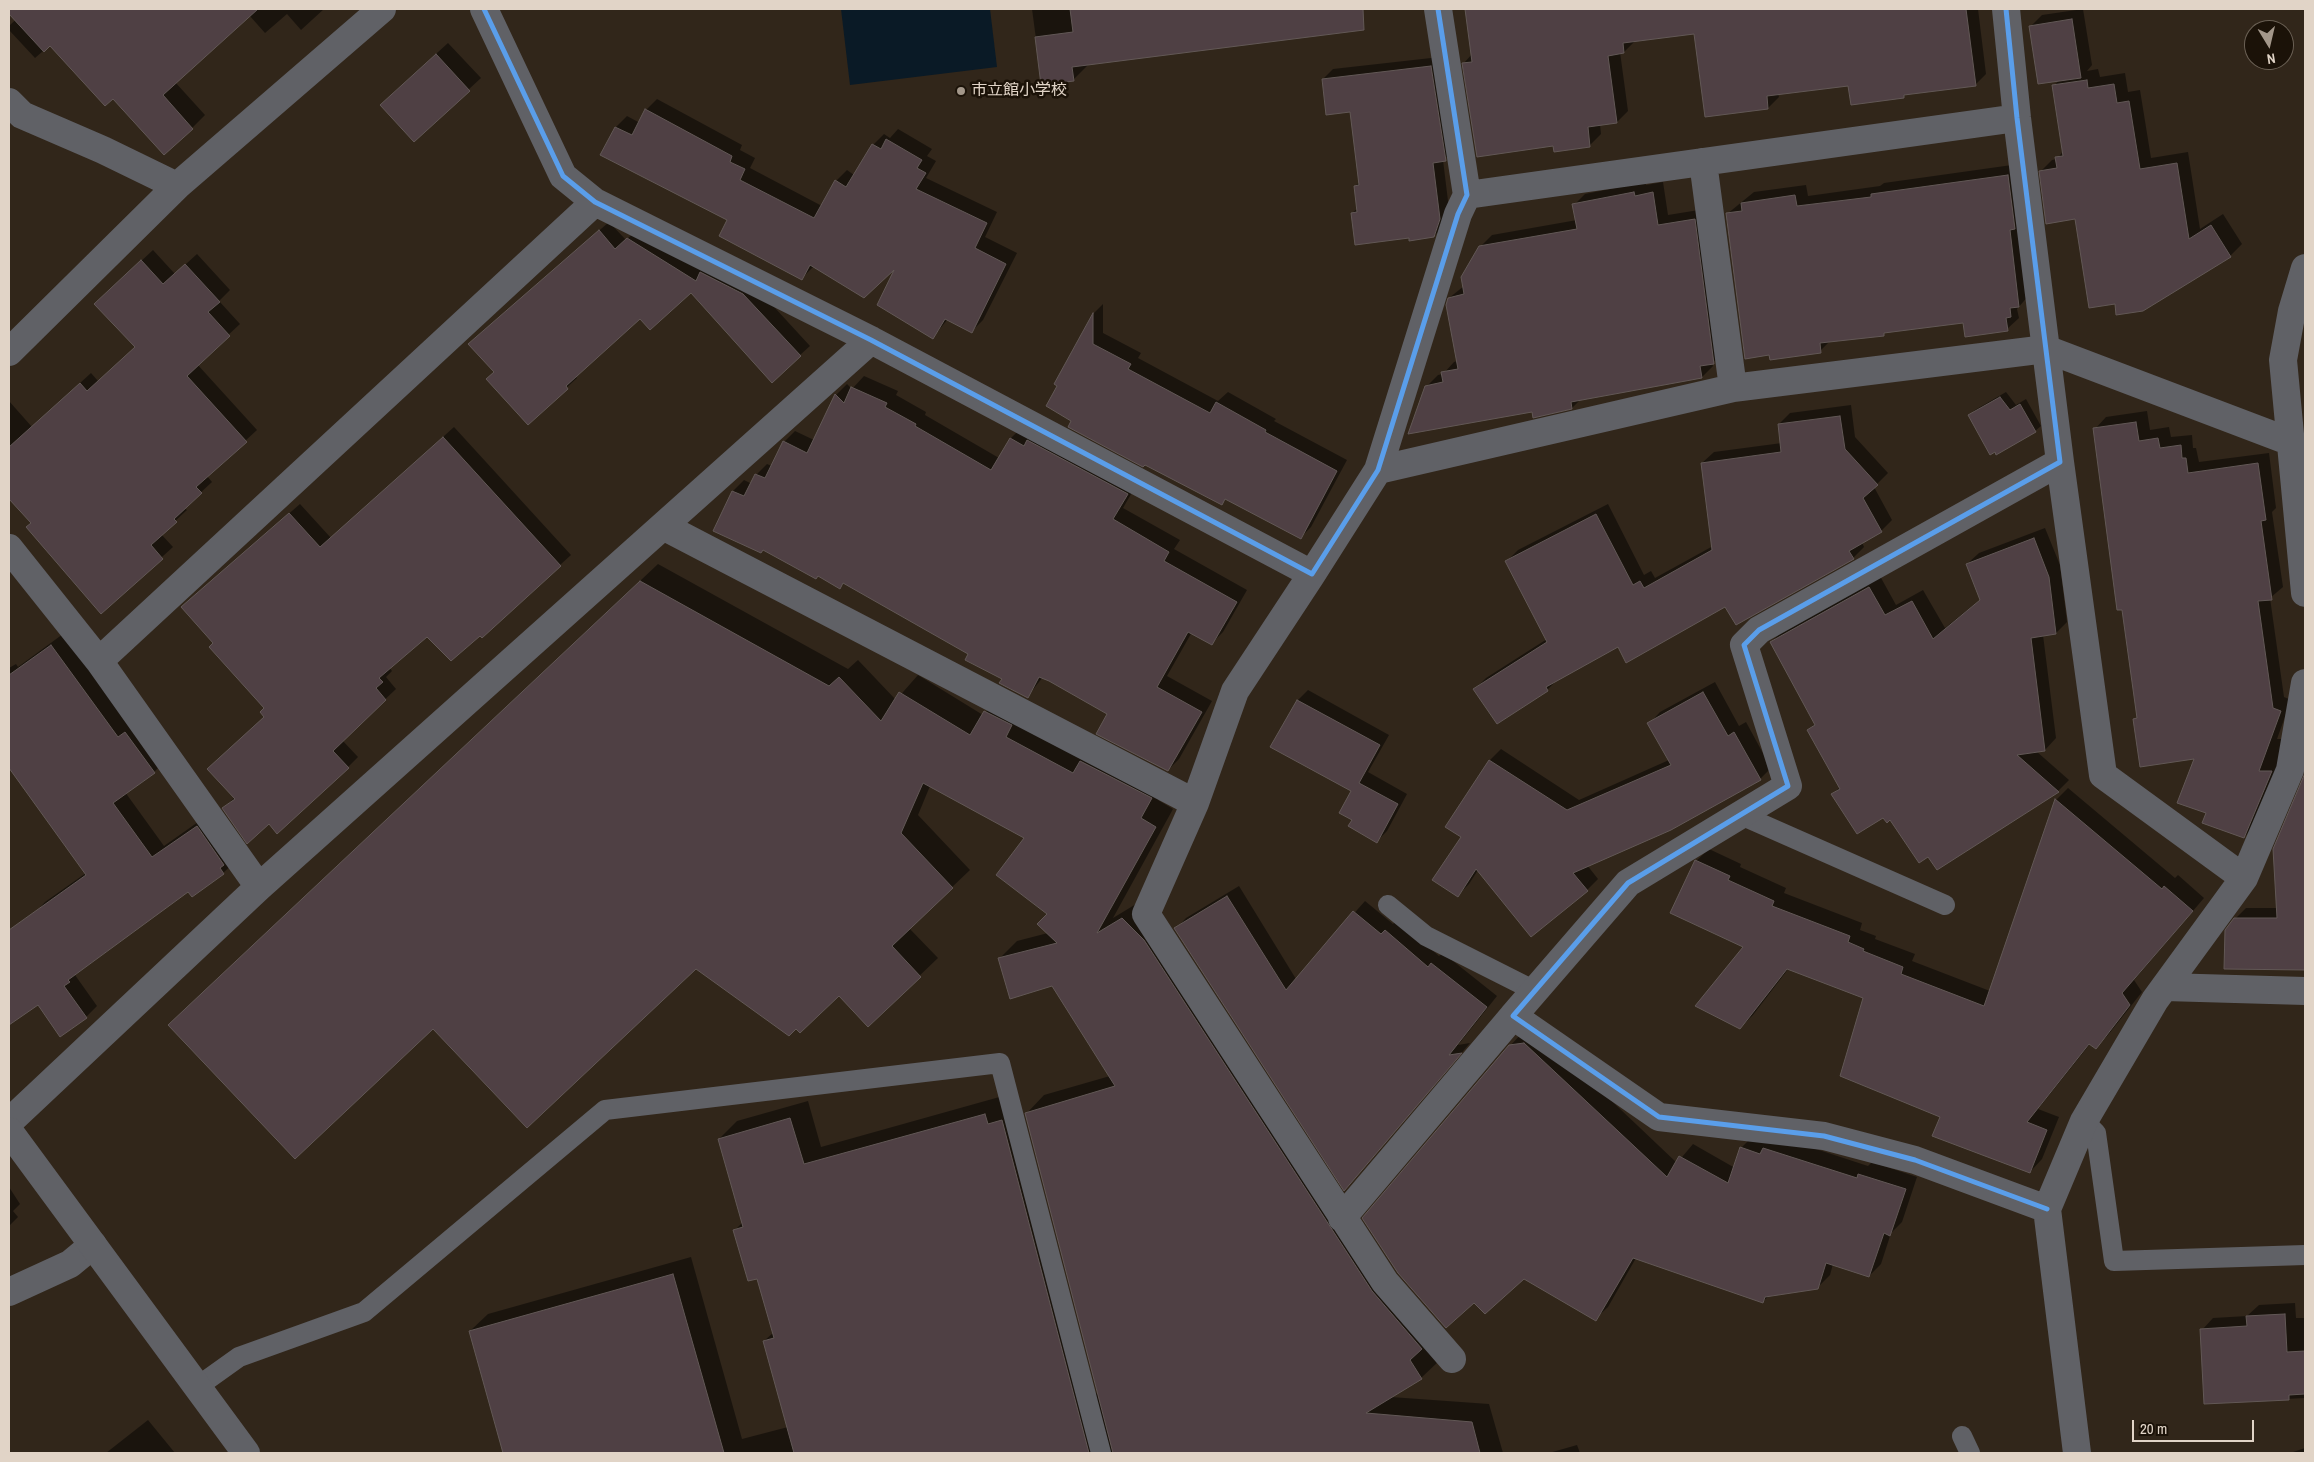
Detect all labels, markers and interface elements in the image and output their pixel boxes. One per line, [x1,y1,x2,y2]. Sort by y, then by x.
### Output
north arrow [2244,20,2294,70]
text: N [2266,49,2277,68]
place label: 市立館小学校 [971,81,1067,101]
marker: 市立館小学校 [955,85,967,97]
scale bar [2134,1410,2256,1442]
text: 20 m [2140,1418,2167,1439]

